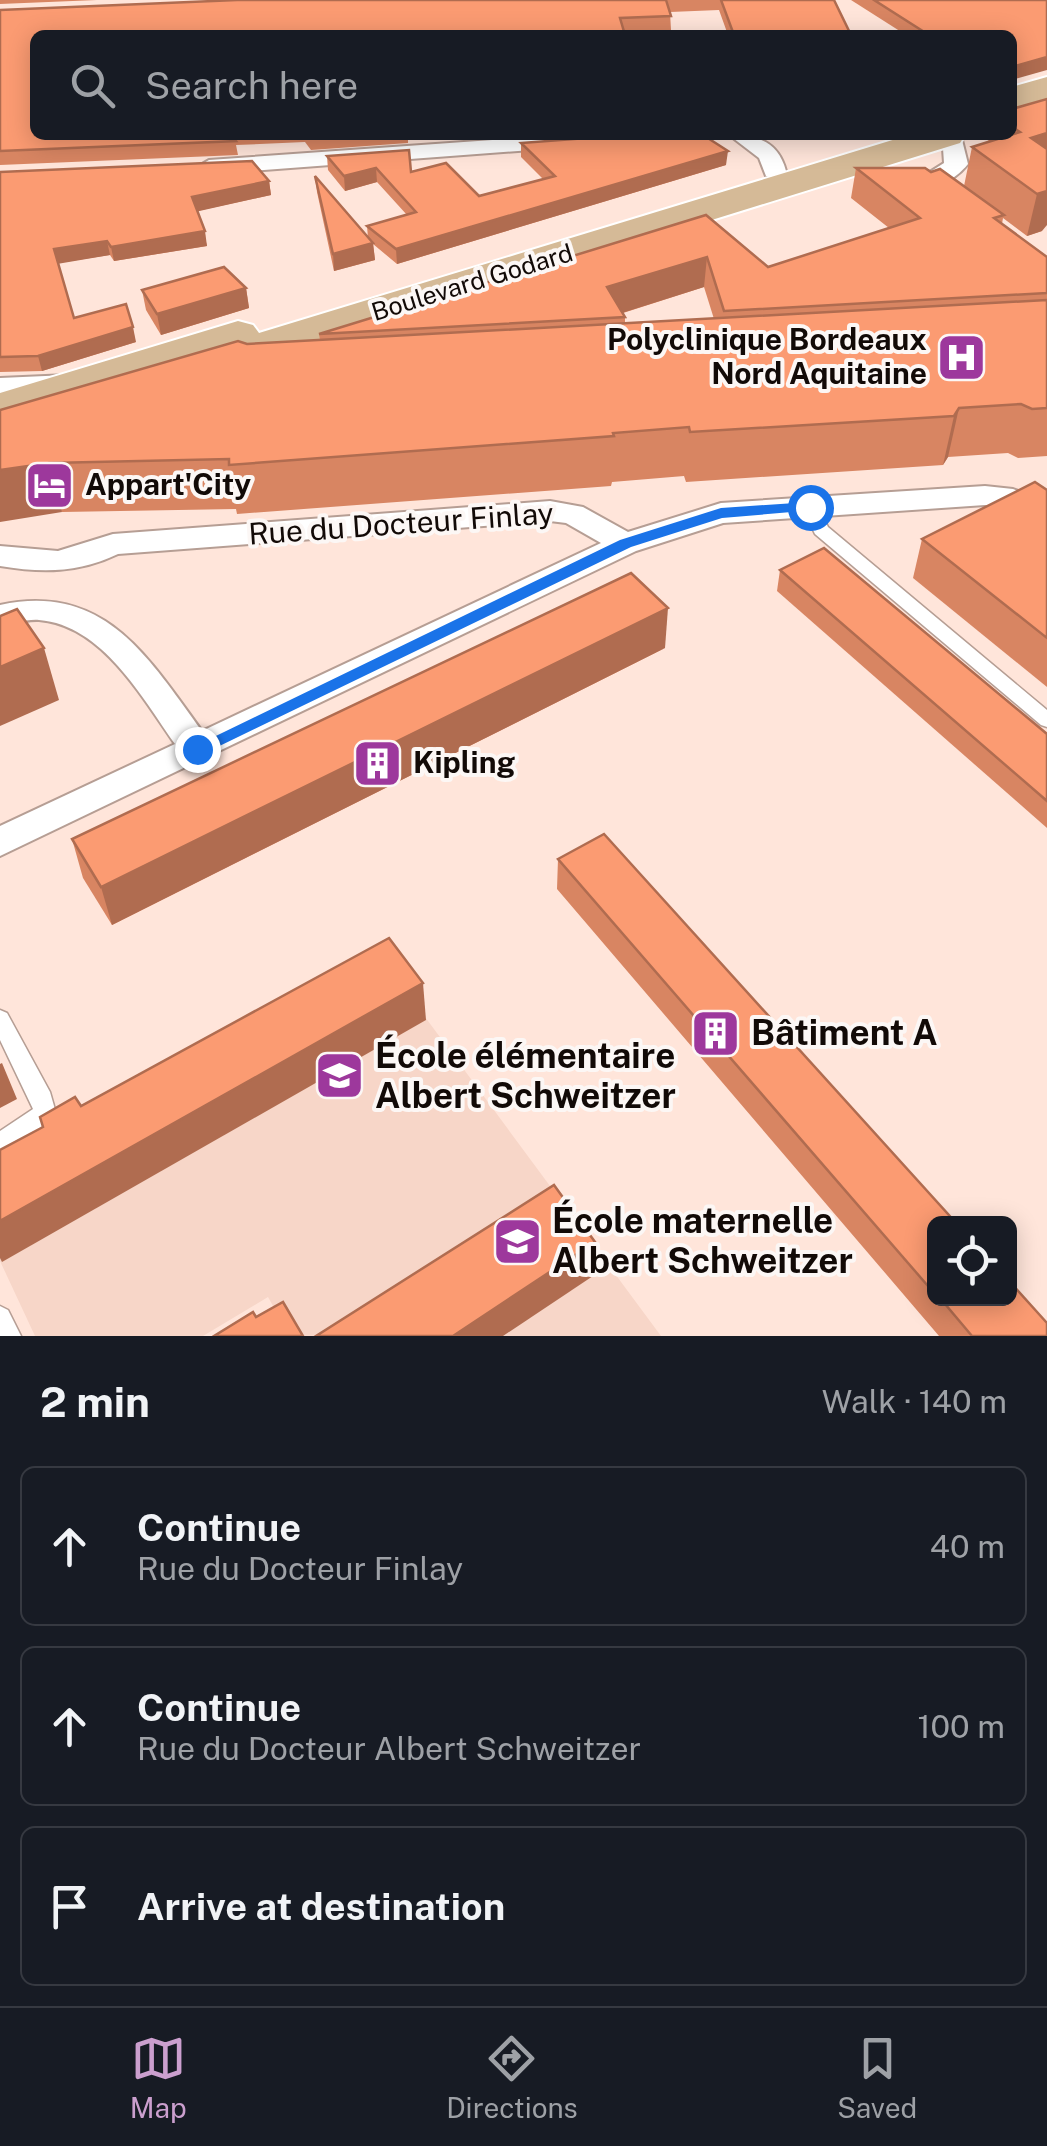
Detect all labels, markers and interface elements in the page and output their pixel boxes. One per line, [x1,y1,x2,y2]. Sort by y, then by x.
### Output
search box [30,30,1017,140]
icon: search [65,58,120,113]
text: Search here [145,63,358,108]
street label: Boulevard Godard [368,237,576,327]
place label: Polyclinique Bordeaux Nord Aquitaine [607,321,927,391]
hospital icon: Polyclinique Bordeaux Nord Aquitaine [936,331,988,383]
hotel icon: Appart'City [24,459,76,511]
place label: Appart'City [85,466,251,502]
route start [788,485,834,531]
street label: Rue du Docteur Finlay [247,494,555,552]
route end [175,727,221,773]
building icon: Kipling [352,737,404,789]
place label: Kipling [413,744,515,780]
building icon: Bâtiment A [690,1007,742,1059]
place label: Bâtiment A [751,1012,938,1053]
place label: École élémentaire Albert Schweitzer [375,1034,676,1116]
school or university icon: École élémentaire Albert Schweitzer [314,1050,366,1102]
place label: École maternelle Albert Schweitzer [552,1199,853,1281]
school or university icon: École maternelle Albert Schweitzer [491,1215,543,1267]
map controls [927,1216,1017,1306]
button: locate [927,1216,1017,1306]
text: 2 min [40,1377,150,1426]
text: Walk · 140 m [822,1383,1007,1420]
text: Continue [137,1505,301,1550]
icon: ahead [42,1519,97,1574]
text: 40 m [930,1528,1005,1565]
text: Rue du Docteur Finlay [137,1550,463,1587]
text: Continue [137,1685,301,1730]
icon: ahead [42,1699,97,1754]
text: 100 m [918,1708,1005,1745]
text: Rue du Docteur Albert Schweitzer [137,1730,641,1767]
icon: arrive [42,1879,97,1934]
text: Arrive at destination [137,1884,505,1929]
tab: Map [130,2031,187,2124]
tab: Directions [446,2031,578,2124]
tab: Saved [837,2031,917,2124]

